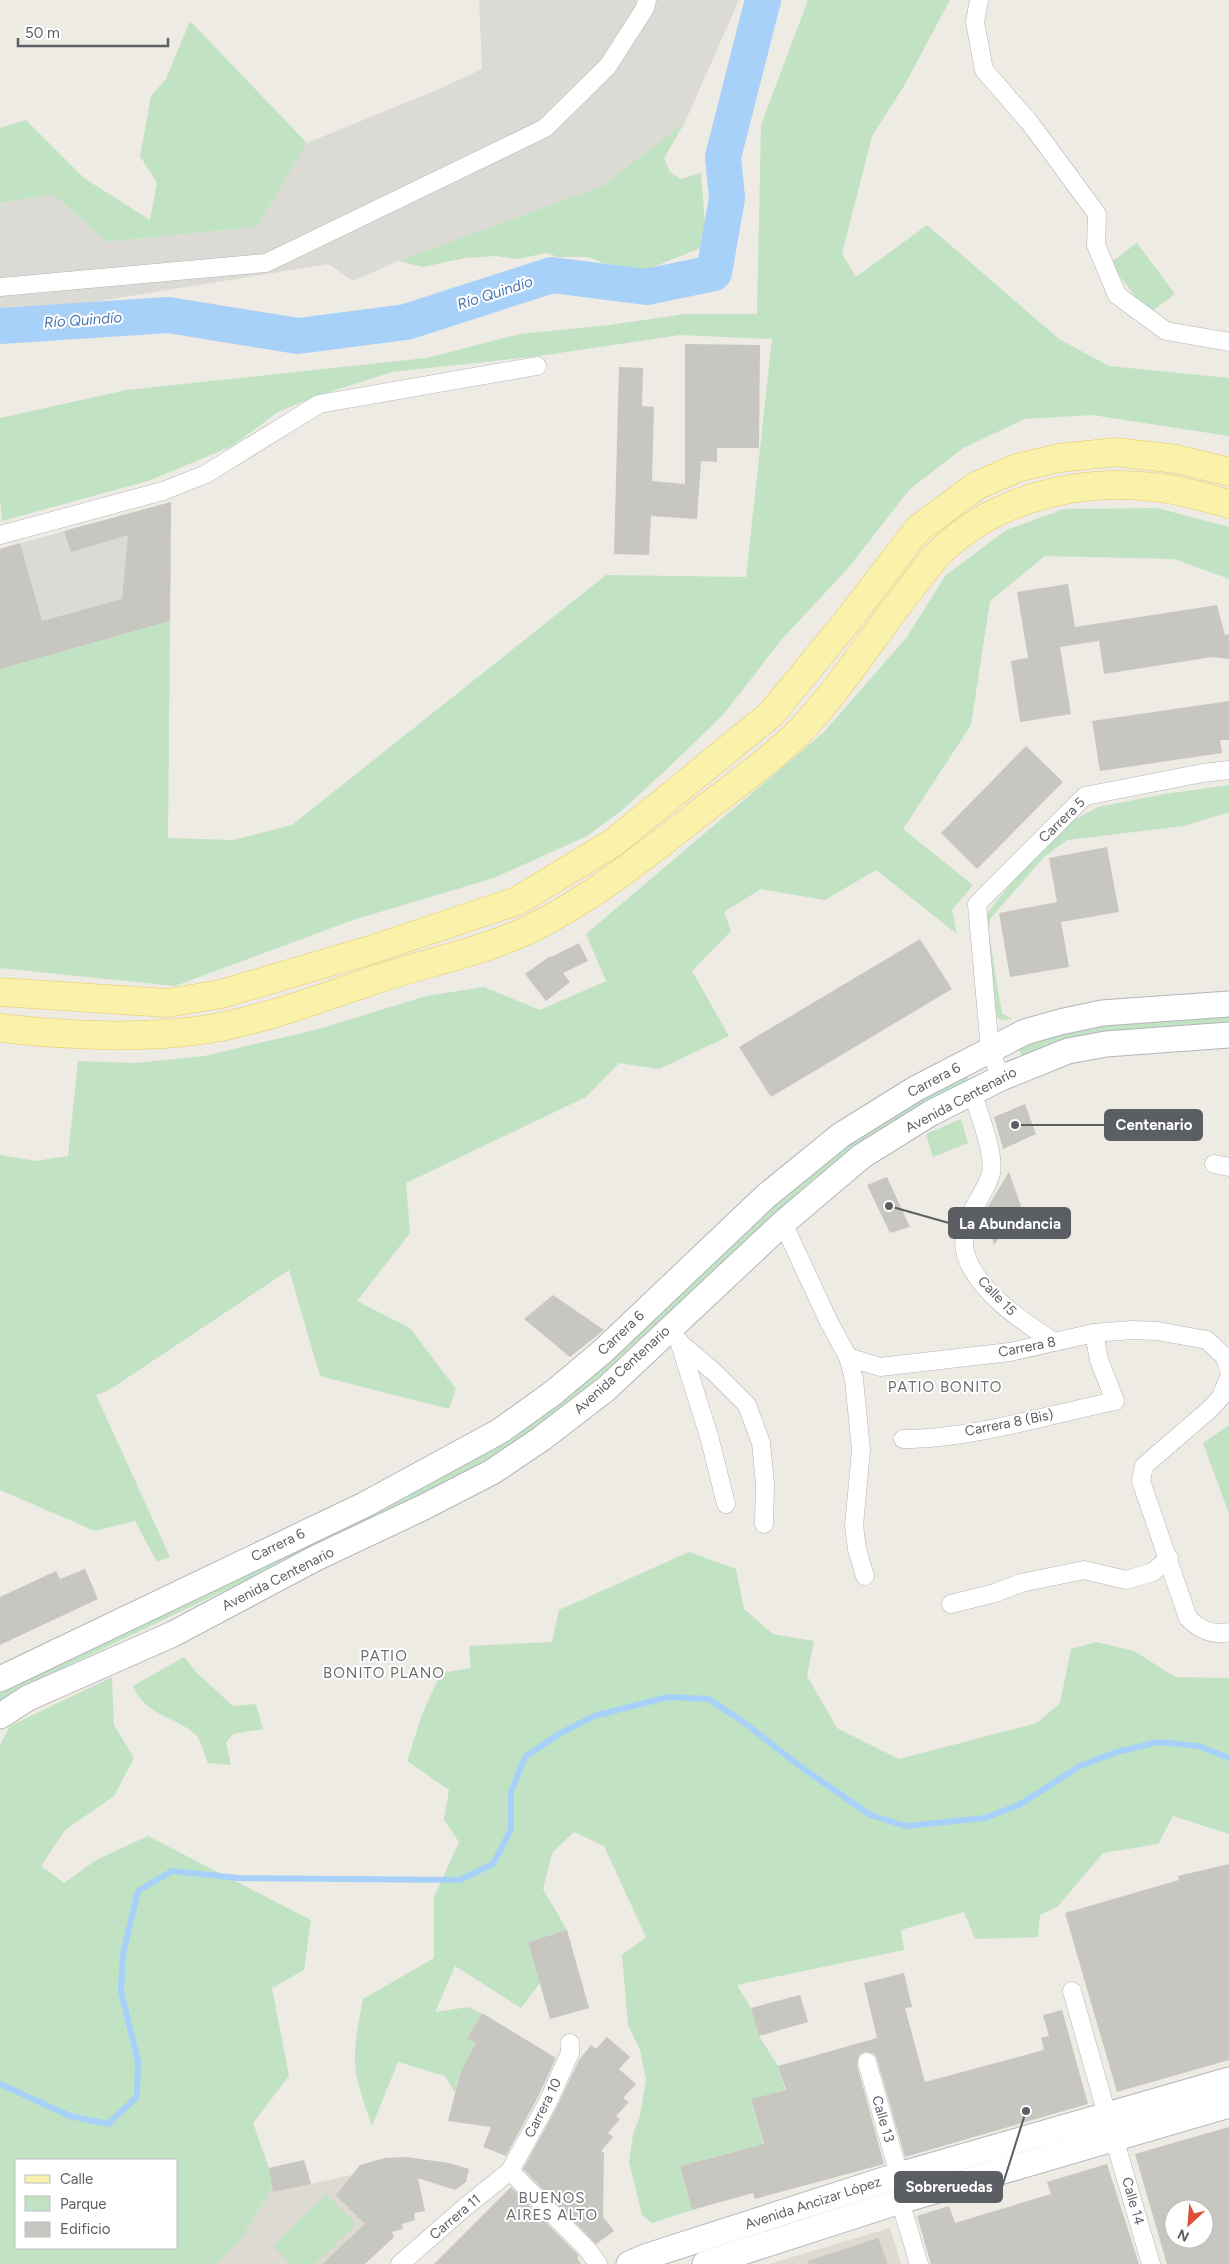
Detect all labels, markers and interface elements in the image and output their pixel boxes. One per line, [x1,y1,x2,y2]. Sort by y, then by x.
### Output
scale bar [18,15,168,47]
text: 50 m [25,24,60,42]
water label: Río Quindío [455,272,535,314]
water label: Río Quindío [43,308,123,332]
street label: Carrera 5 [1035,794,1089,846]
street label: Carrera 6 [905,1059,963,1101]
street label: Avenida Centenario [903,1064,1019,1136]
callout: Centenario [1105,1110,1202,1140]
text: Centenario [1116,1116,1193,1134]
callout: La Abundancia [949,1208,1070,1238]
text: La Abundancia [959,1215,1061,1233]
street label: Calle 15 [974,1273,1020,1319]
street label: Carrera 6 [594,1307,648,1359]
street label: Avenida Centenario [570,1322,674,1418]
street label: Carrera 8 [997,1333,1057,1361]
district label: PATIO BONITO [888,1378,1002,1396]
street label: Carrera 8 (Bis) [963,1406,1055,1440]
street label: Carrera 6 [248,1525,308,1565]
street label: Avenida Centenario [219,1543,337,1615]
district label: PATIO BONITO PLANO [323,1647,445,1682]
street label: Carrera 10 [521,2075,565,2141]
street label: Calle 13 [868,2094,898,2144]
legend [15,2159,178,2249]
text: Calle [60,2170,93,2188]
callout: Sobreruedas [895,2172,1002,2202]
street label: Avenida Ancizar López [743,2173,883,2233]
street label: Calle 14 [1118,2175,1148,2227]
text: Sobreruedas [905,2178,993,2196]
district label: BUENOS AIRES ALTO [506,2189,598,2224]
street label: Carrera 11 [426,2191,484,2243]
text: Parque [60,2195,107,2213]
north arrow [1164,2199,1214,2249]
text: Edificio [60,2220,111,2238]
text: N [1175,2225,1192,2245]

